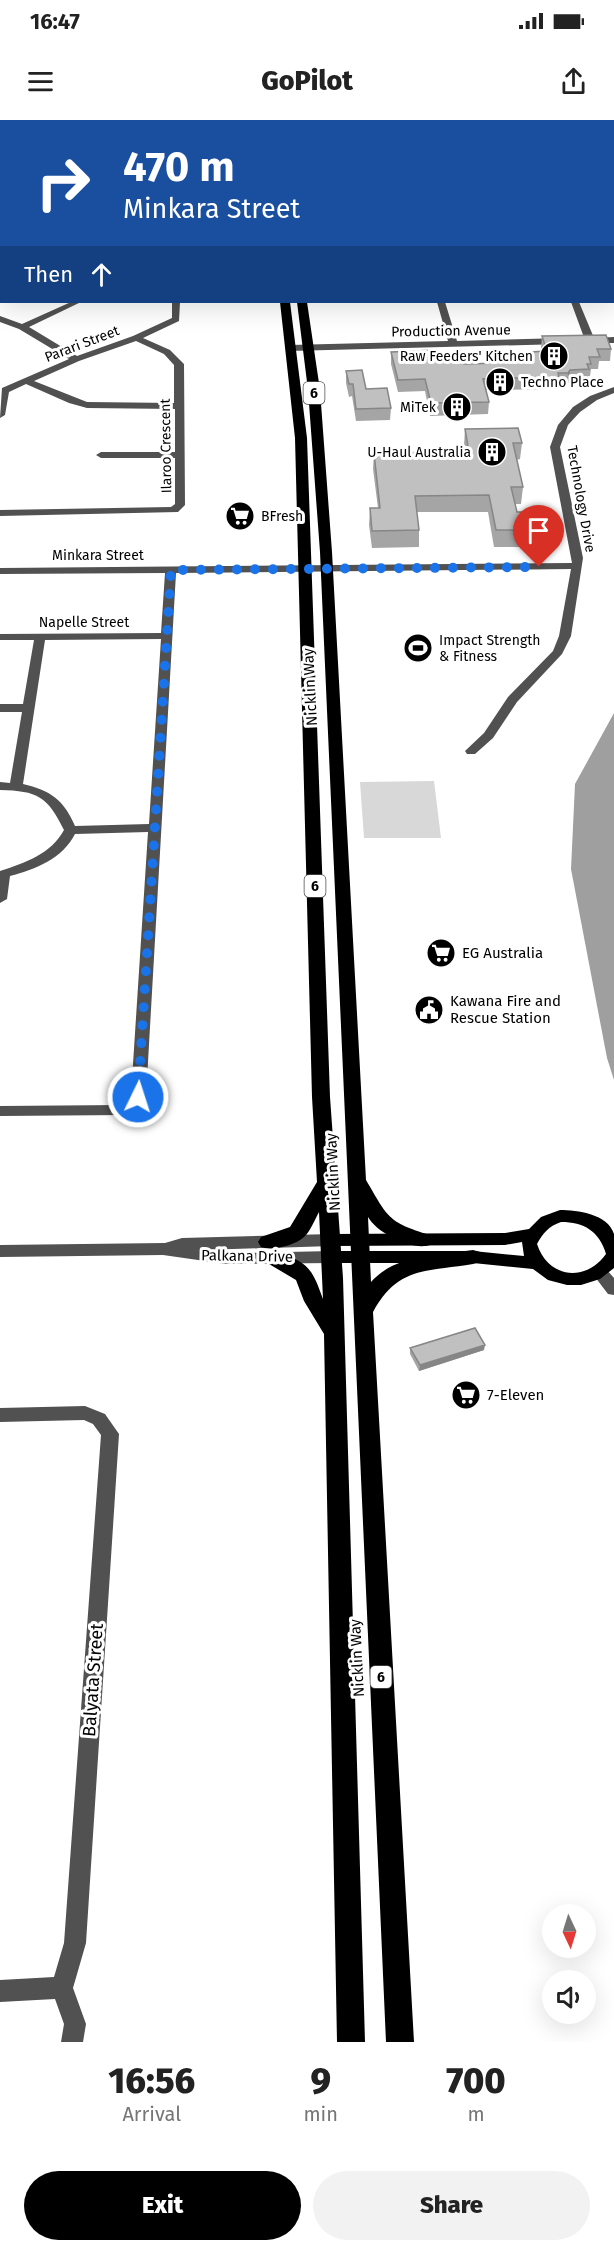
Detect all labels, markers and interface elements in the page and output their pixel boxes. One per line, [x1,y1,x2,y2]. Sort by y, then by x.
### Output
text: 16:47 [30,8,80,35]
icon: menu [24,65,57,98]
text: GoPilot [261,65,353,97]
icon: share [557,65,590,98]
text: 470 m [123,142,235,192]
icon: right [24,144,102,222]
text: Minkara Street [123,193,300,225]
icon: ahead [85,258,118,291]
text: Then [24,261,73,288]
street label: Production Avenue [391,321,511,341]
street label: Parari Street [42,322,123,366]
building icon: Raw Feeders' Kitchen [538,340,570,372]
place label: Raw Feeders' Kitchen [400,348,533,365]
building icon: Techno Place [484,366,516,398]
place label: Techno Place [521,374,604,391]
road number: 6 [304,382,324,404]
building icon: MiTek [441,391,473,423]
street label: Ilaroo Crescent [157,397,175,494]
place label: MiTek [400,399,437,416]
building icon: U-Haul Australia [476,436,508,468]
place label: U-Haul Australia [367,444,471,461]
street label: Technology Drive [563,444,599,554]
supermarket icon: BFresh [224,500,256,532]
pin [513,505,564,567]
place label: BFresh [261,508,303,525]
icon: arrive [522,514,555,547]
street label: Minkara Street [52,547,145,564]
street label: Napelle Street [39,614,130,631]
sports icon: Impact Strength & Fitness [402,632,434,664]
place label: Impact Strength & Fitness [439,632,540,665]
street label: Nicklin Way [299,647,321,726]
road number: 6 [304,875,326,897]
supermarket icon: EG Australia [425,937,457,969]
place label: EG Australia [462,944,543,962]
place label: Kawana Fire and Rescue Station [450,992,561,1027]
public building icon: Kawana Fire and Rescue Station [413,994,445,1026]
position arrow [106,1065,170,1129]
street label: Nicklin Way [322,1132,344,1211]
street label: Palkana Drive [201,1246,293,1266]
supermarket icon: 7-Eleven [450,1379,482,1411]
place label: 7-Eleven [487,1386,544,1404]
street label: Nicklin Way [346,1618,368,1697]
street label: Balyata Street [78,1622,108,1738]
road number: 6 [370,1666,392,1688]
north arrow [542,1904,596,1958]
map controls [542,1904,596,2024]
button: sound [542,1970,596,2024]
text: 16:56 [108,2059,195,2103]
text: 9 [310,2059,331,2103]
text: 700 [446,2059,506,2103]
text: Arrival [122,2102,181,2126]
text: min [303,2102,338,2126]
text: m [467,2102,485,2126]
button: Exit [24,2171,301,2240]
button: Share [313,2171,590,2240]

